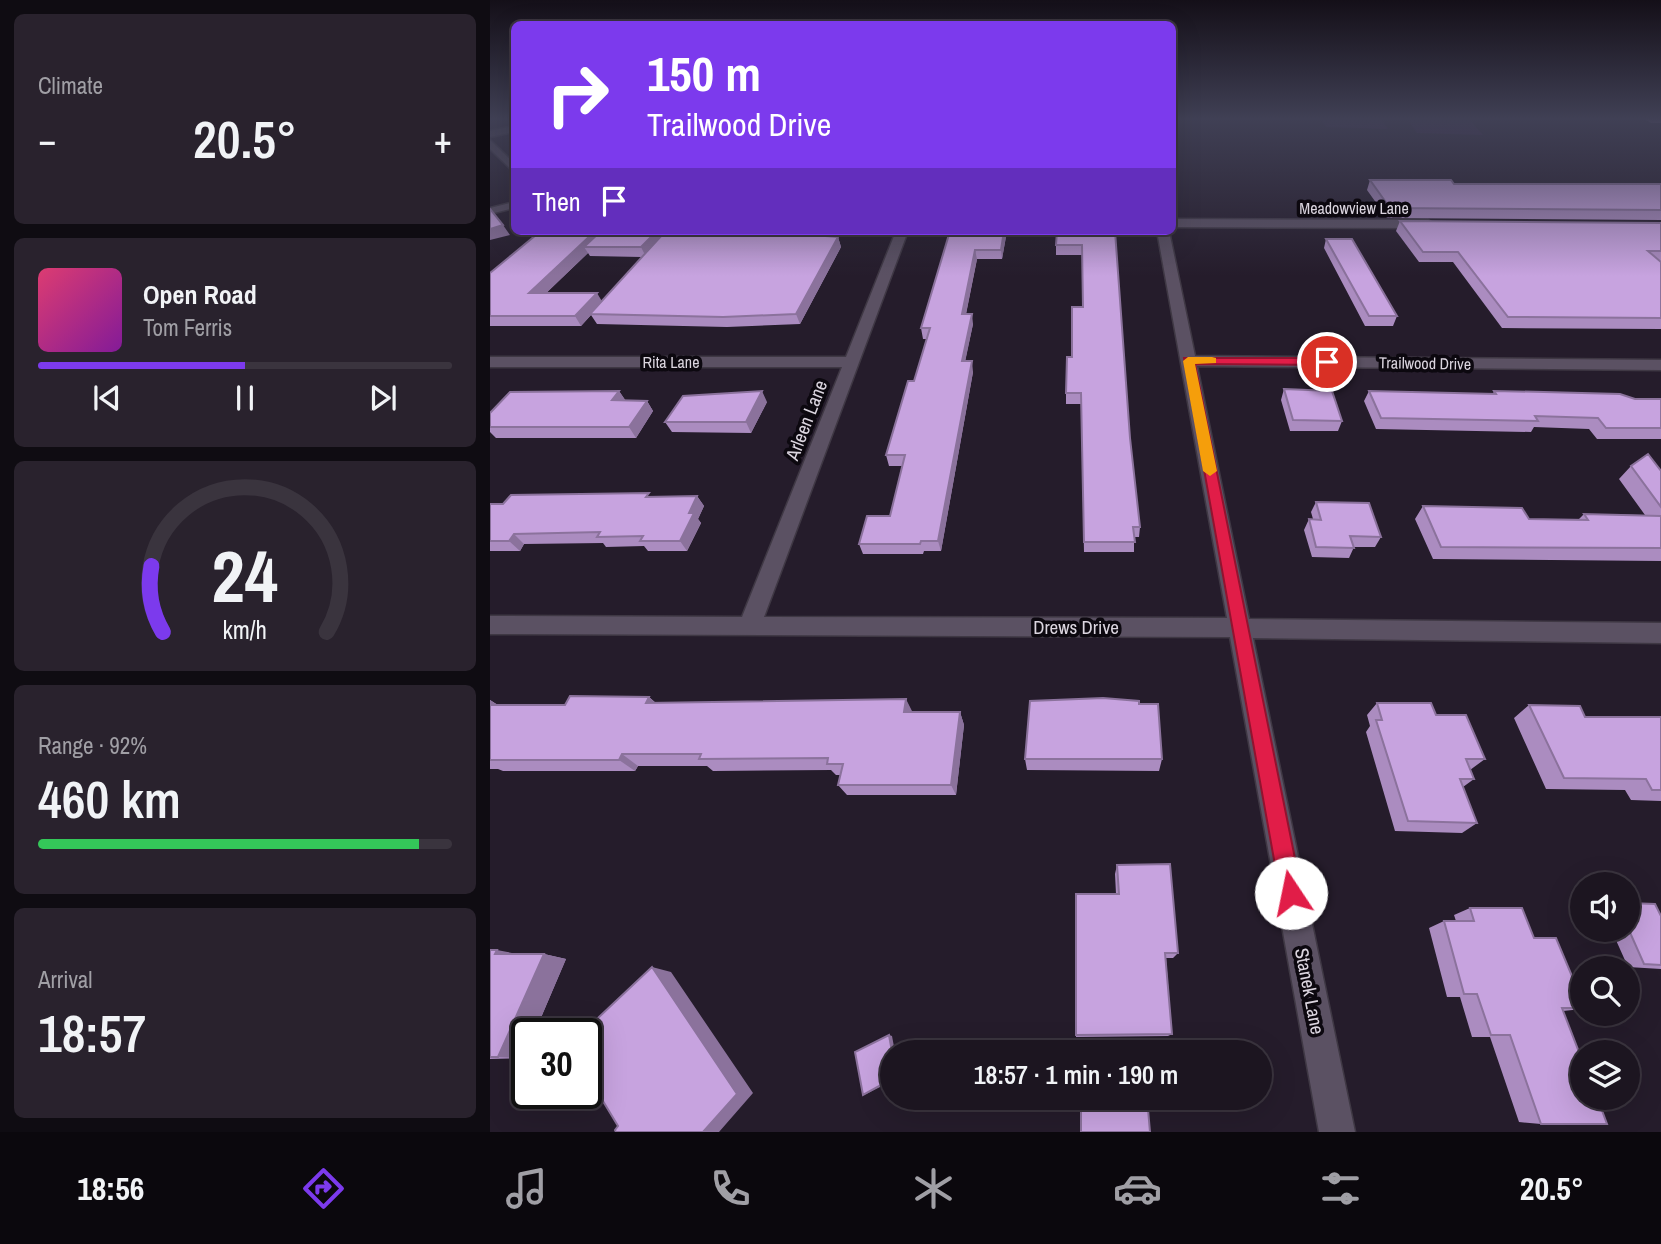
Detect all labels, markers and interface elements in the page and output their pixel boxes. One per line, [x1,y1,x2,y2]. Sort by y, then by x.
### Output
text: 150 m [647,40,761,106]
icon: right [532,49,623,140]
text: Climate [38,70,103,101]
text: Trailwood Drive [647,103,831,146]
text: 20.5° [193,104,297,174]
text: − [38,114,56,165]
text: + [434,114,452,165]
icon: arrive [595,182,633,220]
text: Then [532,184,581,219]
street label: Meadowview Lane [1299,197,1409,219]
text: Open Road [143,277,257,312]
text: Tom Ferris [143,312,232,343]
pin [1297,332,1357,392]
icon: arrive [1308,343,1346,381]
street label: Rita Lane [643,351,699,373]
street label: Trailwood Drive [1379,351,1471,375]
street label: Arleen Lane [778,376,833,465]
icon: previous [88,379,126,417]
icon: pause [226,379,264,417]
icon: next [364,379,402,417]
text: 24 [212,527,278,625]
text: km/h [223,613,267,647]
street label: Drews Drive [1033,614,1119,640]
text: Range · 92% [38,730,147,761]
text: 460 km [38,764,181,834]
position arrow [1254,856,1328,930]
map controls [1570,872,1640,1110]
button: sound [1570,872,1640,942]
street label: Stanek Lane [1289,946,1331,1036]
button: search [1570,956,1640,1026]
text: Arrival [38,964,93,995]
text: 18:57 [38,998,146,1068]
speed limit sign: 30 [511,1018,602,1109]
button: layers [1570,1040,1640,1110]
text: 18:57 · 1 min · 190 m [974,1057,1178,1092]
icon: directions [299,1164,348,1213]
icon: music [502,1164,551,1213]
icon: phone [706,1164,755,1213]
icon: climate [909,1164,958,1213]
icon: car [1113,1164,1162,1213]
icon: filters [1316,1164,1365,1213]
text: 18:56 [77,1167,144,1210]
text: 20.5° [1520,1167,1584,1210]

